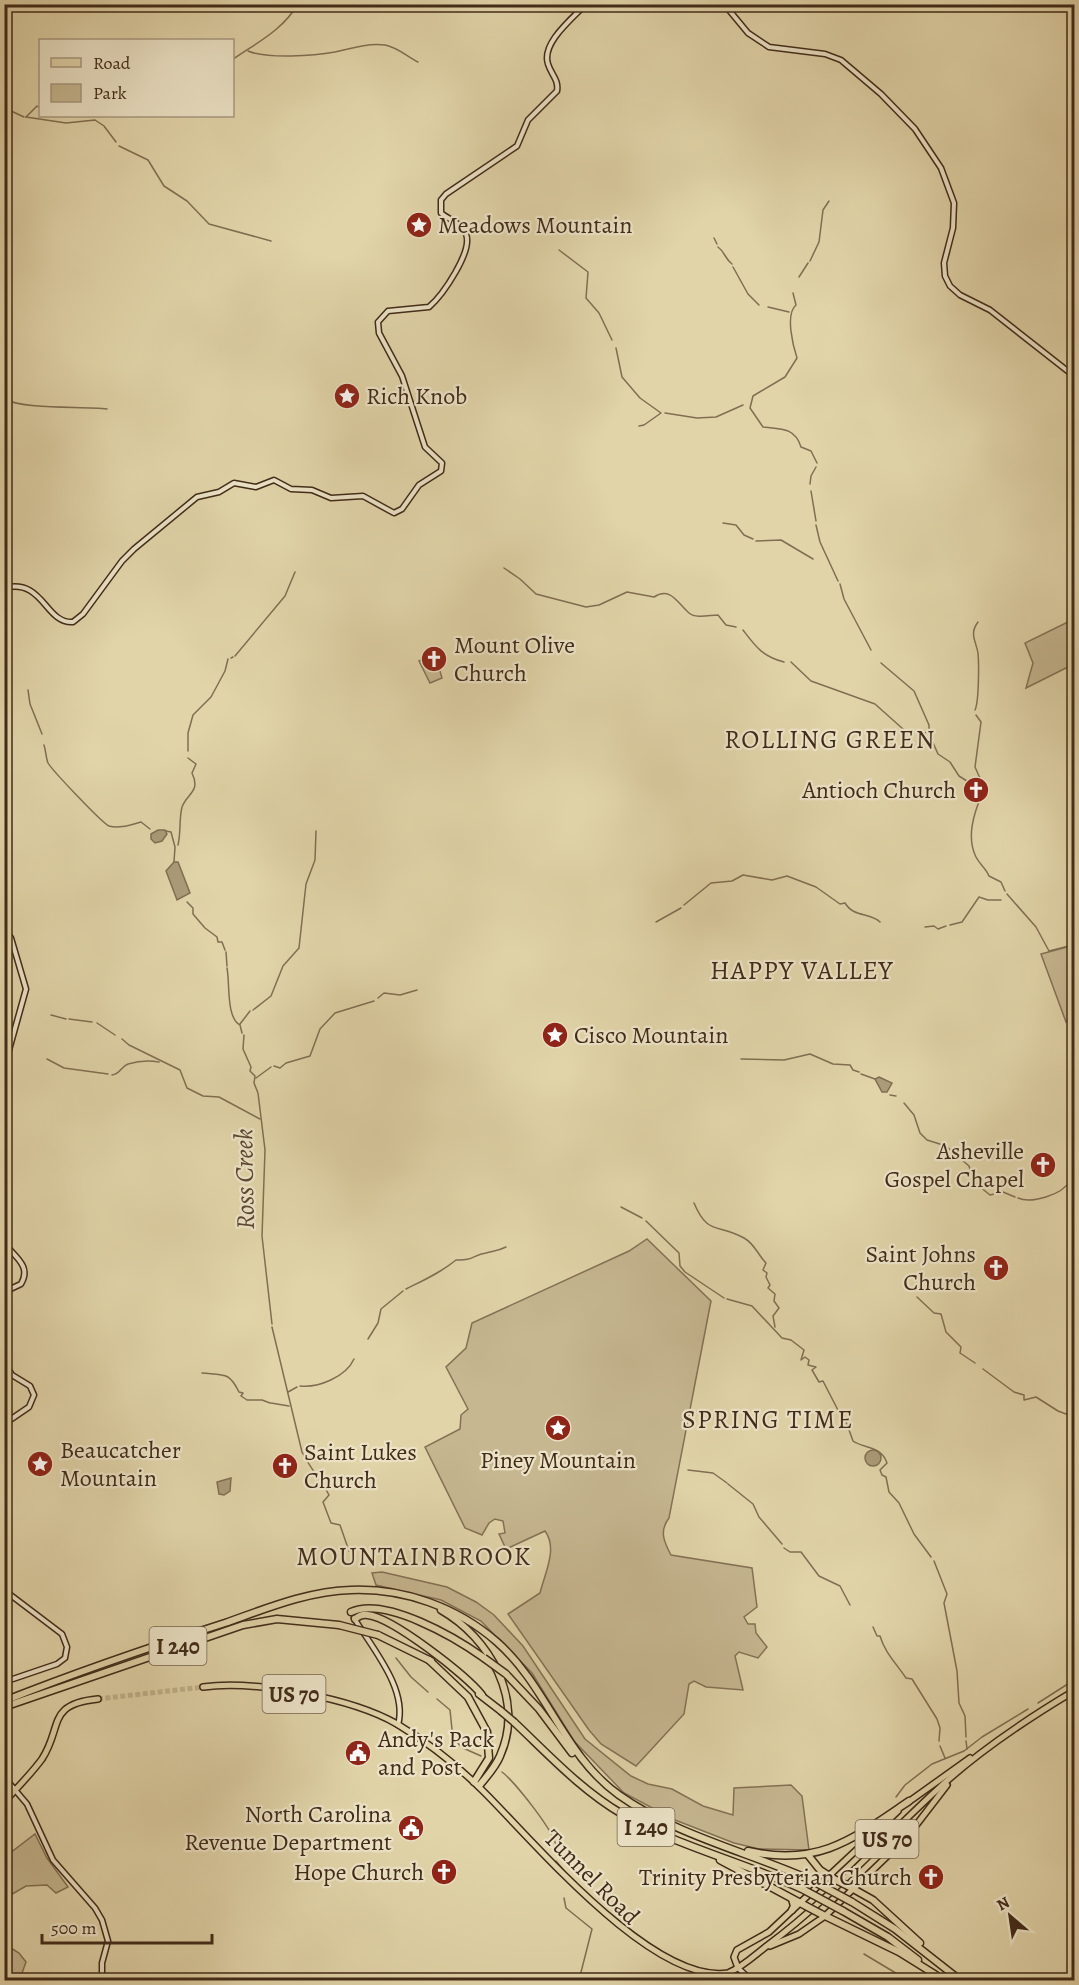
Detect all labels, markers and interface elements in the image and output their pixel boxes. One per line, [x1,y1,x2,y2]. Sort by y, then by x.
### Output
legend [39,39,234,117]
text: Road [93,51,131,75]
text: Park [93,81,127,105]
place label: Meadows Mountain [438,209,633,241]
place icon: Meadows Mountain [404,210,434,240]
place label: Rich Knob [366,380,467,412]
place icon: Rich Knob [332,381,362,411]
place label: Mount Olive Church [454,629,575,689]
church icon: Mount Olive Church [419,644,449,674]
district label: ROLLING GREEN [724,722,936,757]
place label: Antioch Church [801,774,956,806]
church icon: Antioch Church [961,775,991,805]
district label: HAPPY VALLEY [710,953,894,988]
place label: Cisco Mountain [574,1019,728,1051]
place icon: Cisco Mountain [540,1020,570,1050]
water label: Ross Creek [226,1128,263,1230]
place label: Asheville Gospel Chapel [885,1135,1024,1195]
church icon: Asheville Gospel Chapel [1028,1150,1058,1180]
place label: Saint Johns Church [866,1238,976,1298]
church icon: Saint Johns Church [981,1253,1011,1283]
district label: SPRING TIME [682,1402,854,1437]
place icon: Piney Mountain [543,1413,573,1443]
place label: Beaucatcher Mountain [60,1434,181,1494]
place label: Saint Lukes Church [304,1436,417,1496]
place label: Piney Mountain [480,1444,636,1476]
place icon: Beaucatcher Mountain [25,1449,55,1479]
church icon: Saint Lukes Church [270,1451,300,1481]
district label: MOUNTAINBROOK [296,1539,532,1574]
road number: I 240 [150,1627,207,1665]
road number: US 70 [262,1675,326,1713]
place label: Andy's Pack and Post [377,1723,494,1783]
public building icon: Andy's Pack and Post [343,1738,373,1768]
place label: North Carolina Revenue Department [184,1798,393,1858]
road number: I 240 [618,1808,674,1846]
public building icon: North Carolina Revenue Department [396,1813,426,1843]
road number: US 70 [856,1820,918,1858]
street label: Tunnel Road [537,1822,647,1932]
place label: Hope Church [293,1856,424,1888]
church icon: Hope Church [429,1857,459,1887]
place label: Trinity Presbyterian Church [639,1861,912,1893]
church icon: Trinity Presbyterian Church [916,1862,946,1892]
north arrow [980,1886,1040,1946]
text: N [993,1891,1014,1916]
scale bar [42,1907,212,1945]
text: 500 m [51,1916,96,1940]

